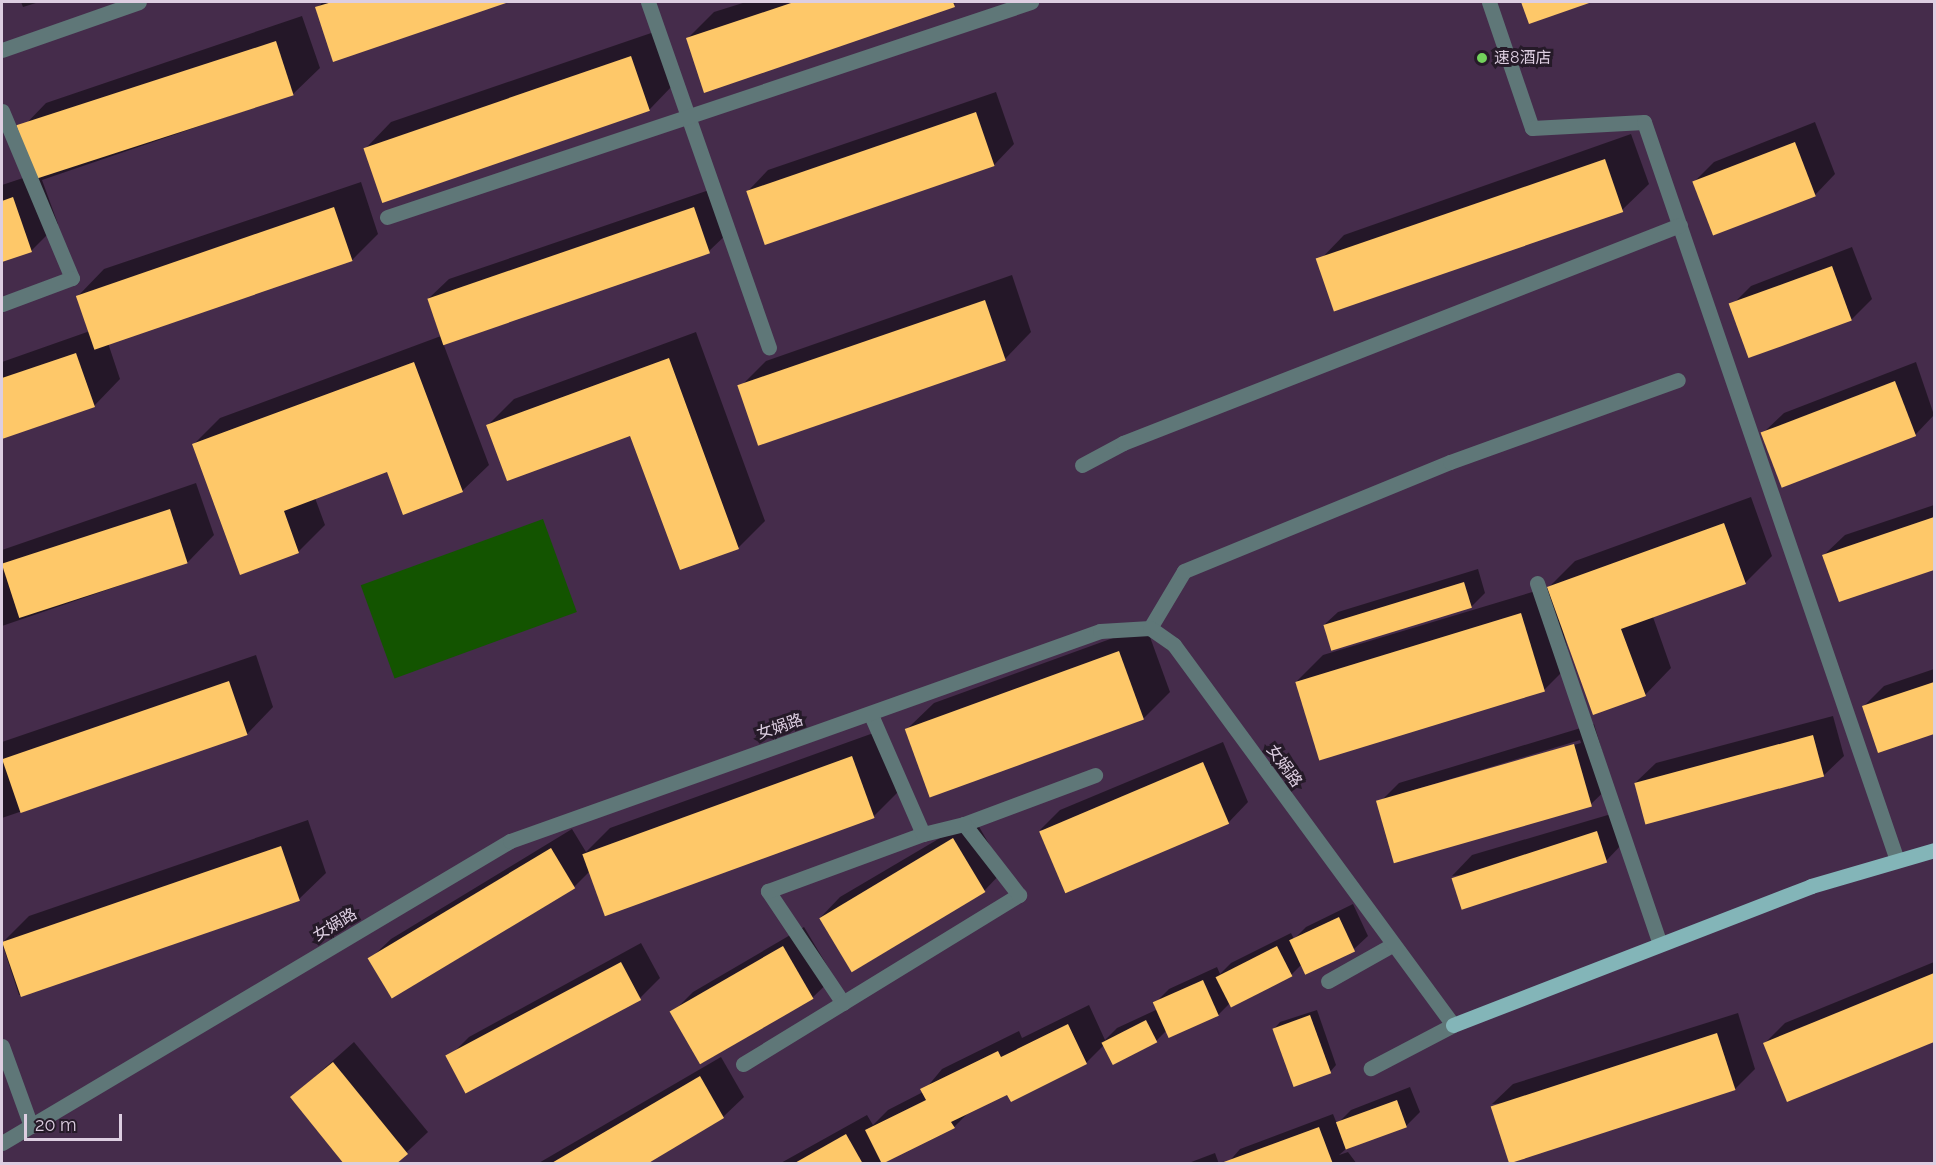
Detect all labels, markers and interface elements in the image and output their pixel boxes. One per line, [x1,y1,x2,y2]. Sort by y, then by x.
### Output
place label: 速8酒店 [1494,48,1551,68]
marker: 速8酒店 [1475,51,1489,65]
street label: 女娲路 [754,710,806,744]
street label: 女娲路 [1262,741,1306,791]
street label: 女娲路 [309,904,361,946]
scale bar [27,1102,124,1140]
text: 20 m [35,1114,77,1135]

